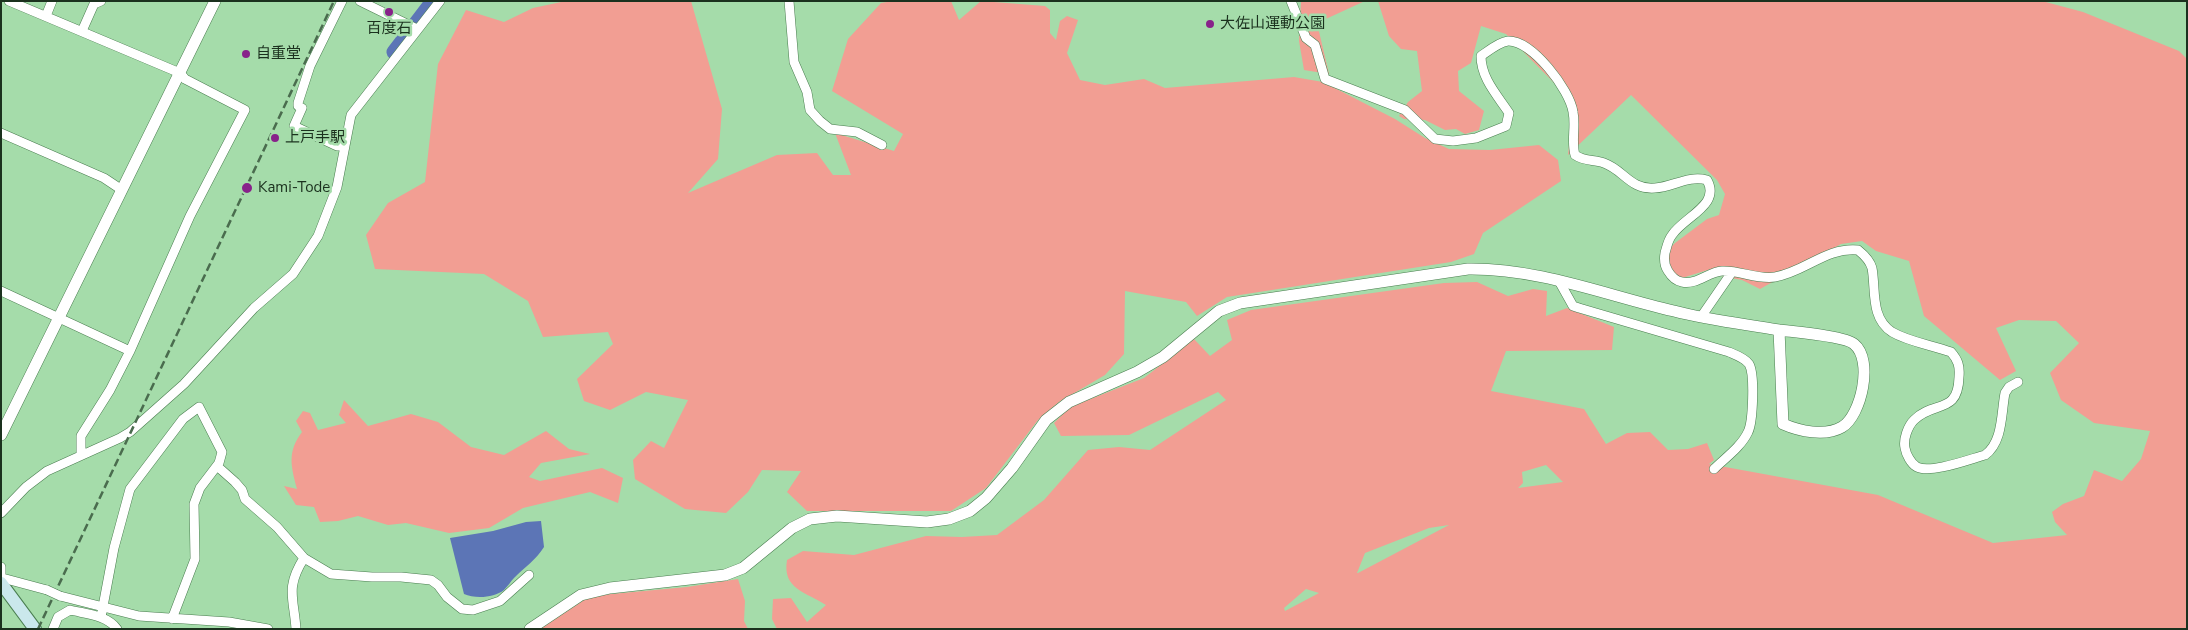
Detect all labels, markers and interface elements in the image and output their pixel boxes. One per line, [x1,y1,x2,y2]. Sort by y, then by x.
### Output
marker: 百度石 [383,6,395,18]
place label: 大佐山運動公園 [1220,15,1325,33]
marker: 大佐山運動公園 [1204,18,1216,30]
place label: 百度石 [367,20,411,38]
place label: 自重堂 [256,45,301,63]
marker: 自重堂 [240,48,252,60]
place label: 上戸手駅 [285,129,345,147]
marker: 上戸手駅 [269,132,281,144]
place label: Kami-Tode [258,179,330,197]
marker: Kami-Tode [240,181,254,195]

